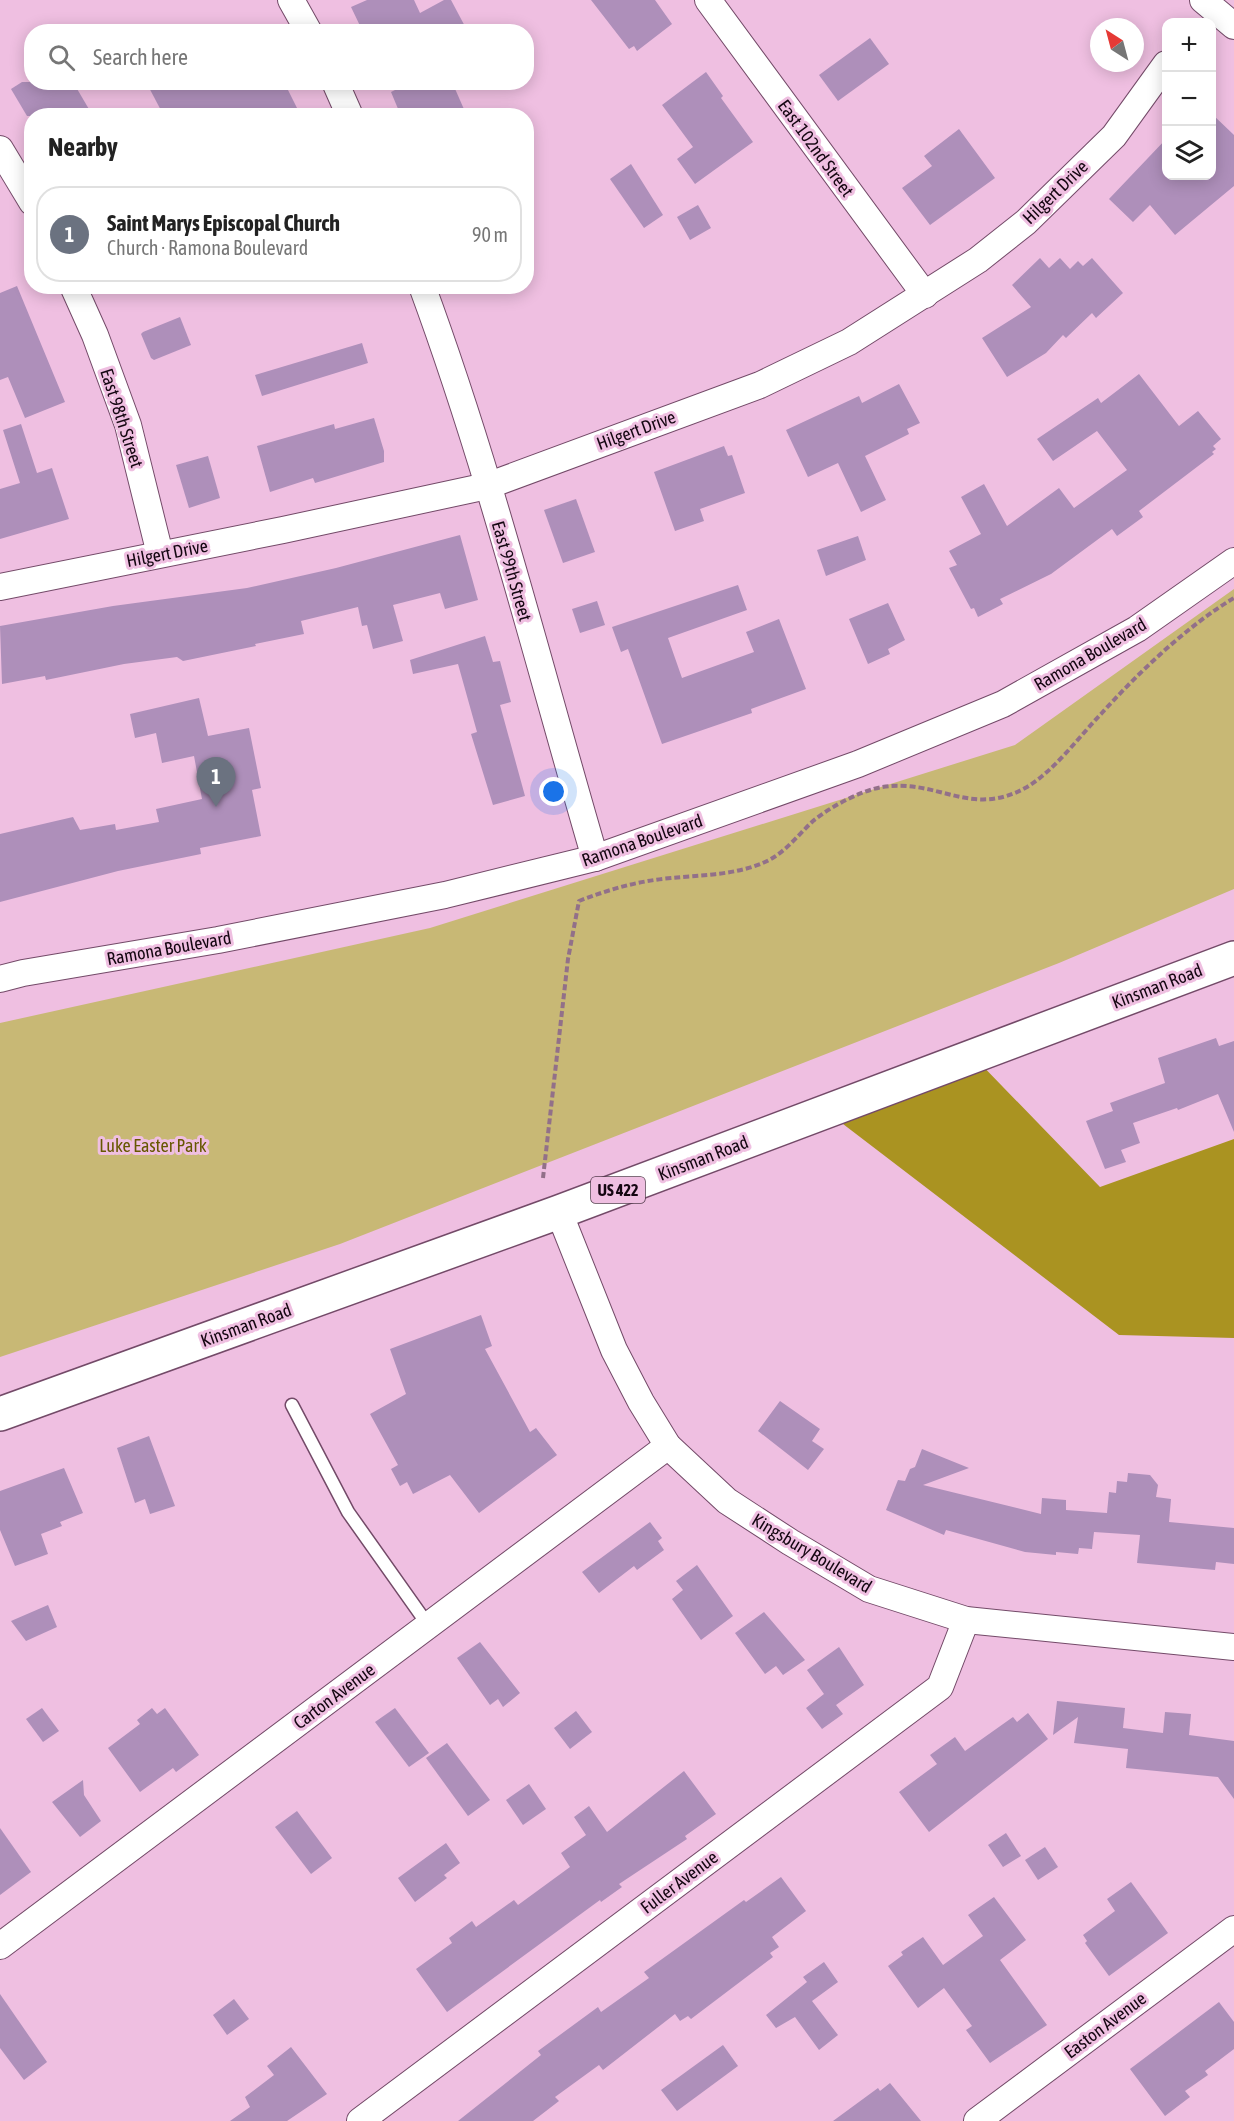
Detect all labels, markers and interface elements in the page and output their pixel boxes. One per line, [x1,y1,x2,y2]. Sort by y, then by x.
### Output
north arrow [1090,18,1144,72]
map controls [1162,18,1216,180]
button: + [1162,18,1216,72]
search box [24,24,534,90]
icon: search [45,41,78,74]
text: Search here [93,44,188,70]
button: − [1162,72,1216,126]
street label: East 102nd Street [774,95,858,201]
button: layers [1162,126,1216,180]
text: Nearby [48,132,118,162]
street label: Hilgert Drive [1018,156,1092,228]
text: Saint Marys Episcopal Church [107,210,340,236]
text: 1 [65,223,74,246]
text: 90 m [472,223,508,246]
text: Church · Ramona Boulevard [107,236,308,259]
street label: East 98th Street [96,366,148,470]
street label: Hilgert Drive [594,406,678,454]
street label: East 99th Street [488,519,536,623]
street label: Hilgert Drive [125,535,209,571]
street label: Ramona Boulevard [1030,613,1150,695]
pin: 1 [196,758,236,807]
your location [539,777,568,806]
street label: Ramona Boulevard [579,810,705,870]
street label: Ramona Boulevard [105,927,233,969]
street label: Kinsman Road [1109,959,1205,1013]
street label: Kinsman Road [655,1131,751,1185]
park label: Luke Easter Park [99,1135,207,1156]
road number: US 422 [591,1177,645,1203]
street label: Kinsman Road [198,1299,294,1351]
street label: Kingsbury Boulevard [748,1509,876,1597]
street label: Carton Avenue [289,1659,379,1733]
street label: Fuller Avenue [636,1846,722,1918]
street label: Easton Avenue [1060,1987,1150,2063]

